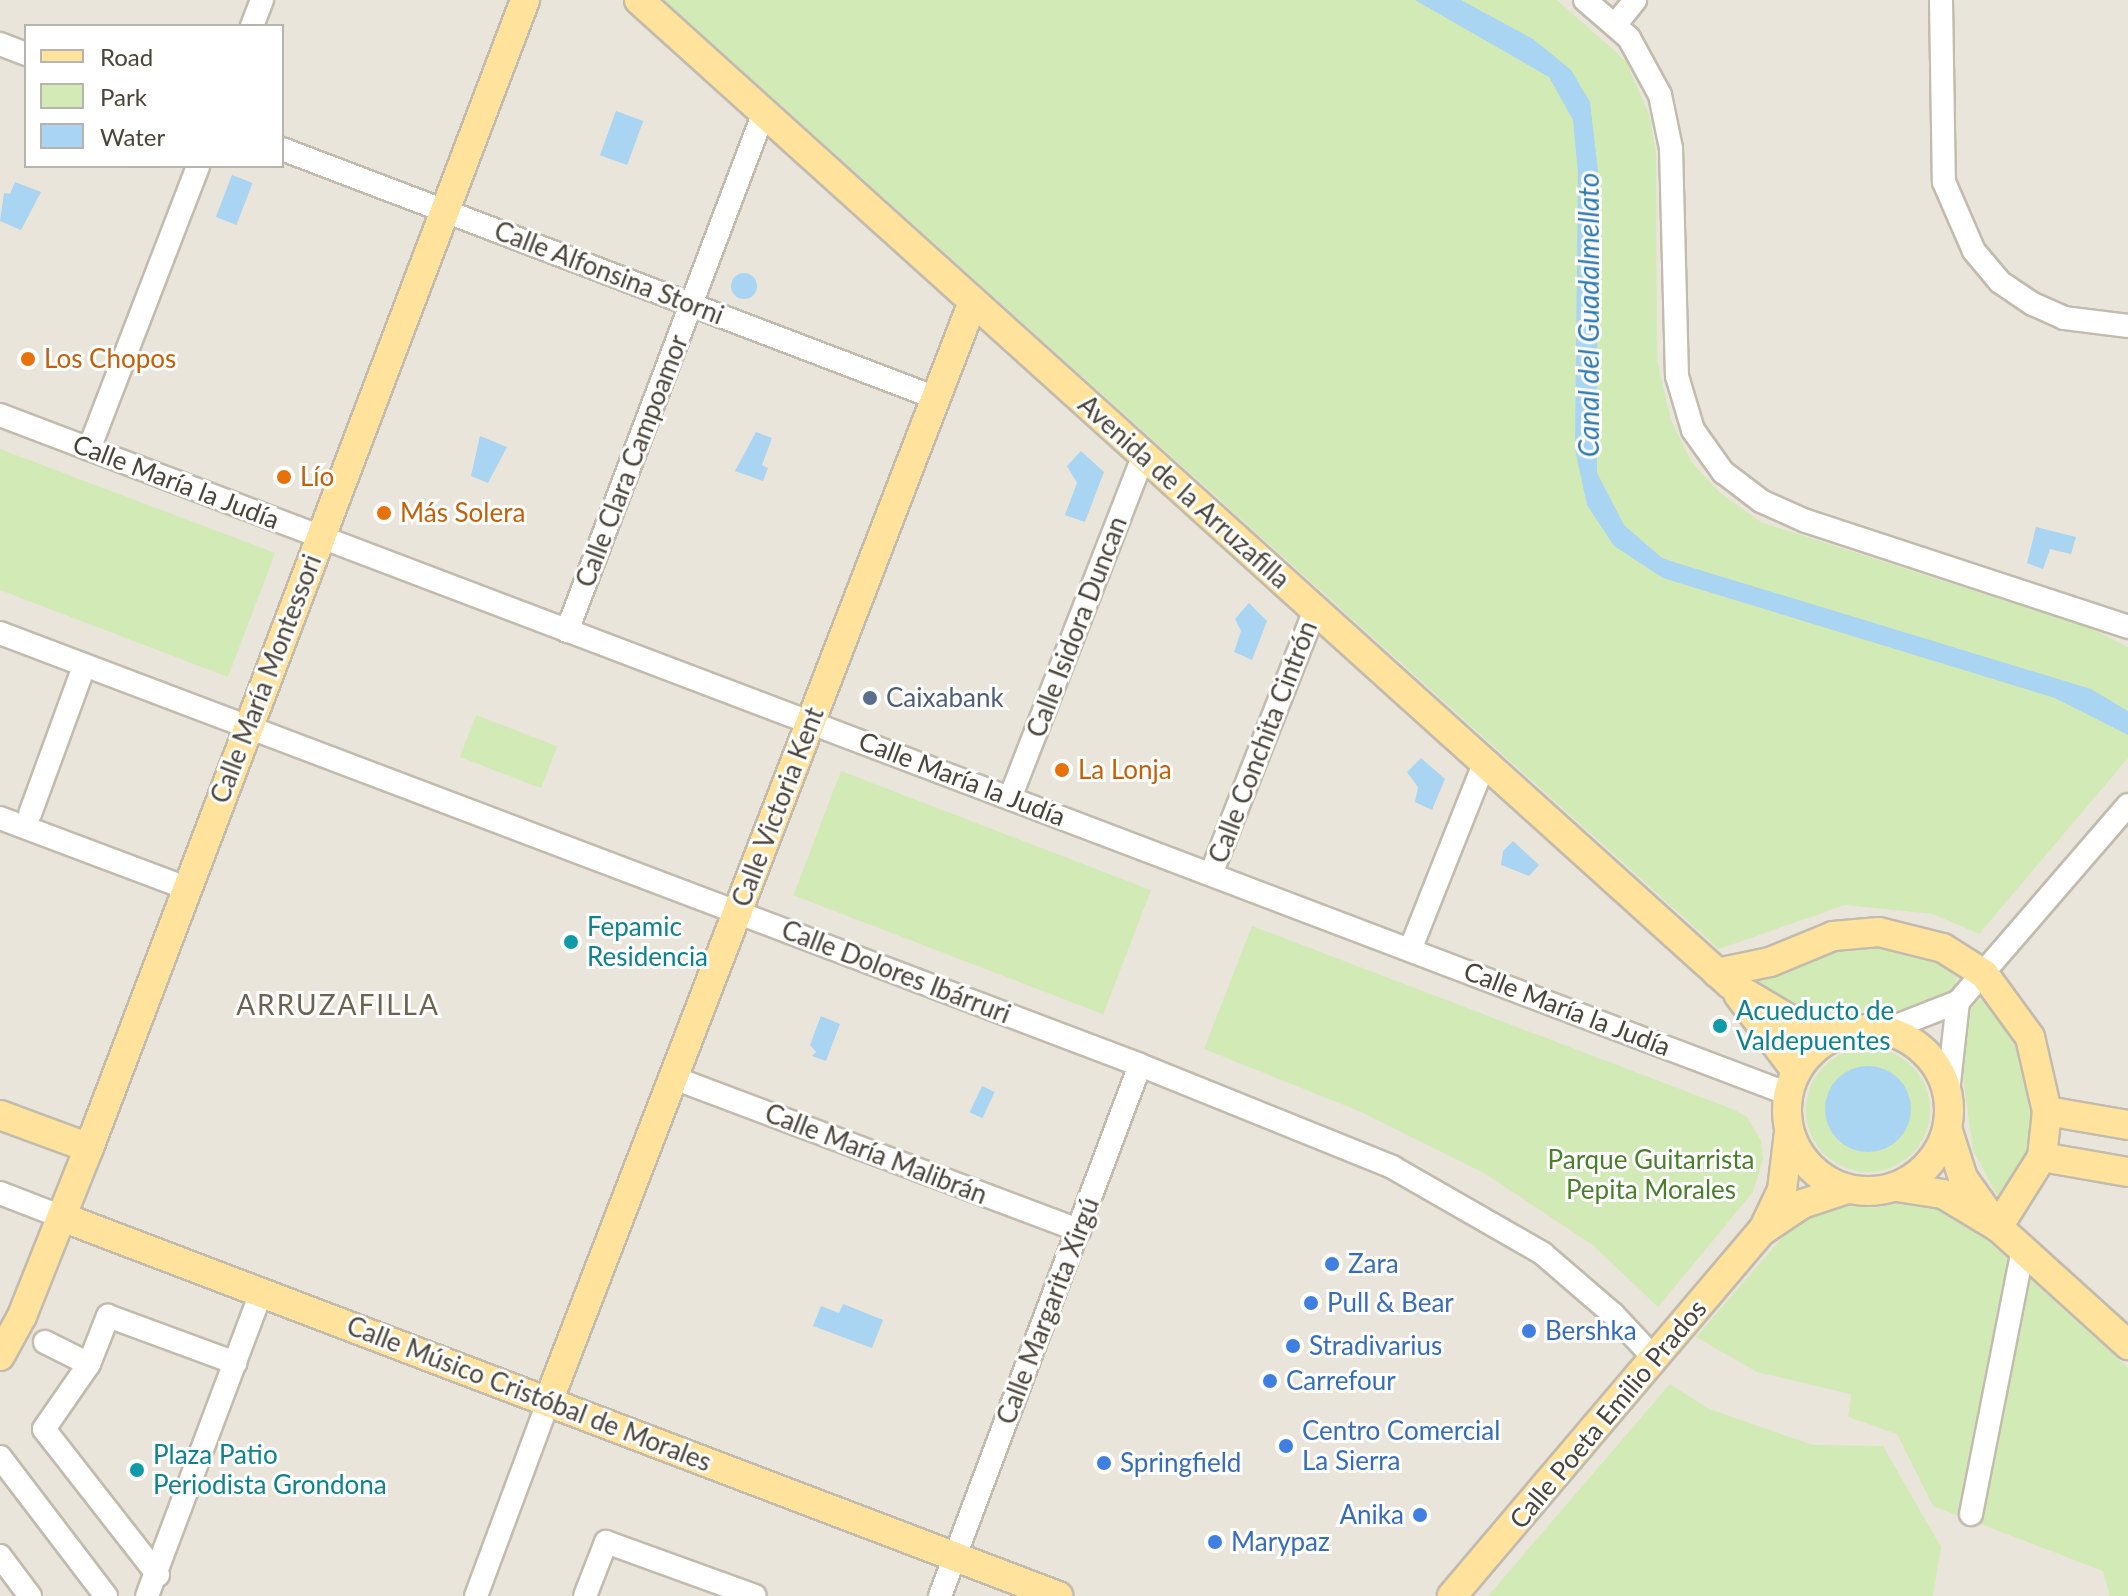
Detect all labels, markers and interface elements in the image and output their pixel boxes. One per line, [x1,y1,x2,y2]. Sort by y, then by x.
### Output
legend [24,24,284,168]
text: Road [100,42,153,71]
text: Park [100,82,147,111]
text: Water [100,122,165,151]
water label: Canal del Guadalmellato [1571,173,1605,457]
street label: Calle Alfonsina Storni [490,215,728,331]
street label: Calle Clara Campoamor [569,330,695,592]
place label: Los Chopos [44,343,176,375]
marker: Los Chopos [19,350,37,368]
street label: Avenida de la Arruzafilla [1072,389,1296,595]
street label: Calle María la Judía [68,428,284,536]
place label: Lío [300,461,334,493]
marker: Lío [275,468,293,486]
place label: Más Solera [400,497,525,529]
marker: Más Solera [375,504,393,522]
street label: Calle Isidora Duncan [1021,512,1133,742]
street label: Calle María Montessori [204,550,328,808]
street label: Calle Conchita Cintrón [1202,617,1324,867]
place label: Caixabank [886,682,1004,714]
marker: Caixabank [861,689,879,707]
street label: Calle Victoria Kent [725,702,831,912]
street label: Calle María la Judía [854,725,1070,833]
place label: La Lonja [1078,754,1172,786]
marker: La Lonja [1053,761,1071,779]
place label: Fepamic Residencia [587,911,708,972]
street label: Calle Dolores Ibárruri [777,914,1015,1030]
marker: Fepamic Residencia [562,933,580,951]
street label: Calle María la Judía [1459,955,1675,1063]
district label: ARRUZAFILLA [236,987,440,1021]
place label: Acueducto de Valdepuentes [1736,995,1894,1056]
marker: Acueducto de Valdepuentes [1711,1017,1729,1035]
street label: Calle María Malibrán [761,1097,991,1211]
park label: Parque Guitarrista Pepita Morales [1548,1144,1754,1206]
street label: Calle Margarita Xirgú [990,1193,1106,1429]
place label: Zara [1348,1248,1399,1280]
marker: Zara [1323,1255,1341,1273]
place label: Pull & Bear [1327,1287,1454,1319]
street label: Calle Poeta Emilio Prados [1503,1293,1713,1535]
marker: Pull & Bear [1302,1294,1320,1312]
street label: Calle Músico Cristóbal de Morales [342,1310,716,1478]
place label: Bershka [1545,1315,1637,1347]
marker: Bershka [1520,1322,1538,1340]
place label: Stradivarius [1309,1330,1442,1362]
marker: Stradivarius [1284,1337,1302,1355]
place label: Carrefour [1286,1365,1396,1397]
marker: Carrefour [1261,1372,1279,1390]
place label: Centro Comercial La Sierra [1302,1415,1500,1476]
marker: Centro Comercial La Sierra [1277,1437,1295,1455]
place label: Plaza Patio Periodista Grondona [153,1439,387,1500]
place label: Springfield [1120,1447,1241,1479]
marker: Springfield [1095,1454,1113,1472]
marker: Plaza Patio Periodista Grondona [128,1461,146,1479]
place label: Anika [1340,1499,1404,1531]
marker: Anika [1411,1506,1429,1524]
place label: Marypaz [1231,1526,1330,1558]
marker: Marypaz [1206,1533,1224,1551]

